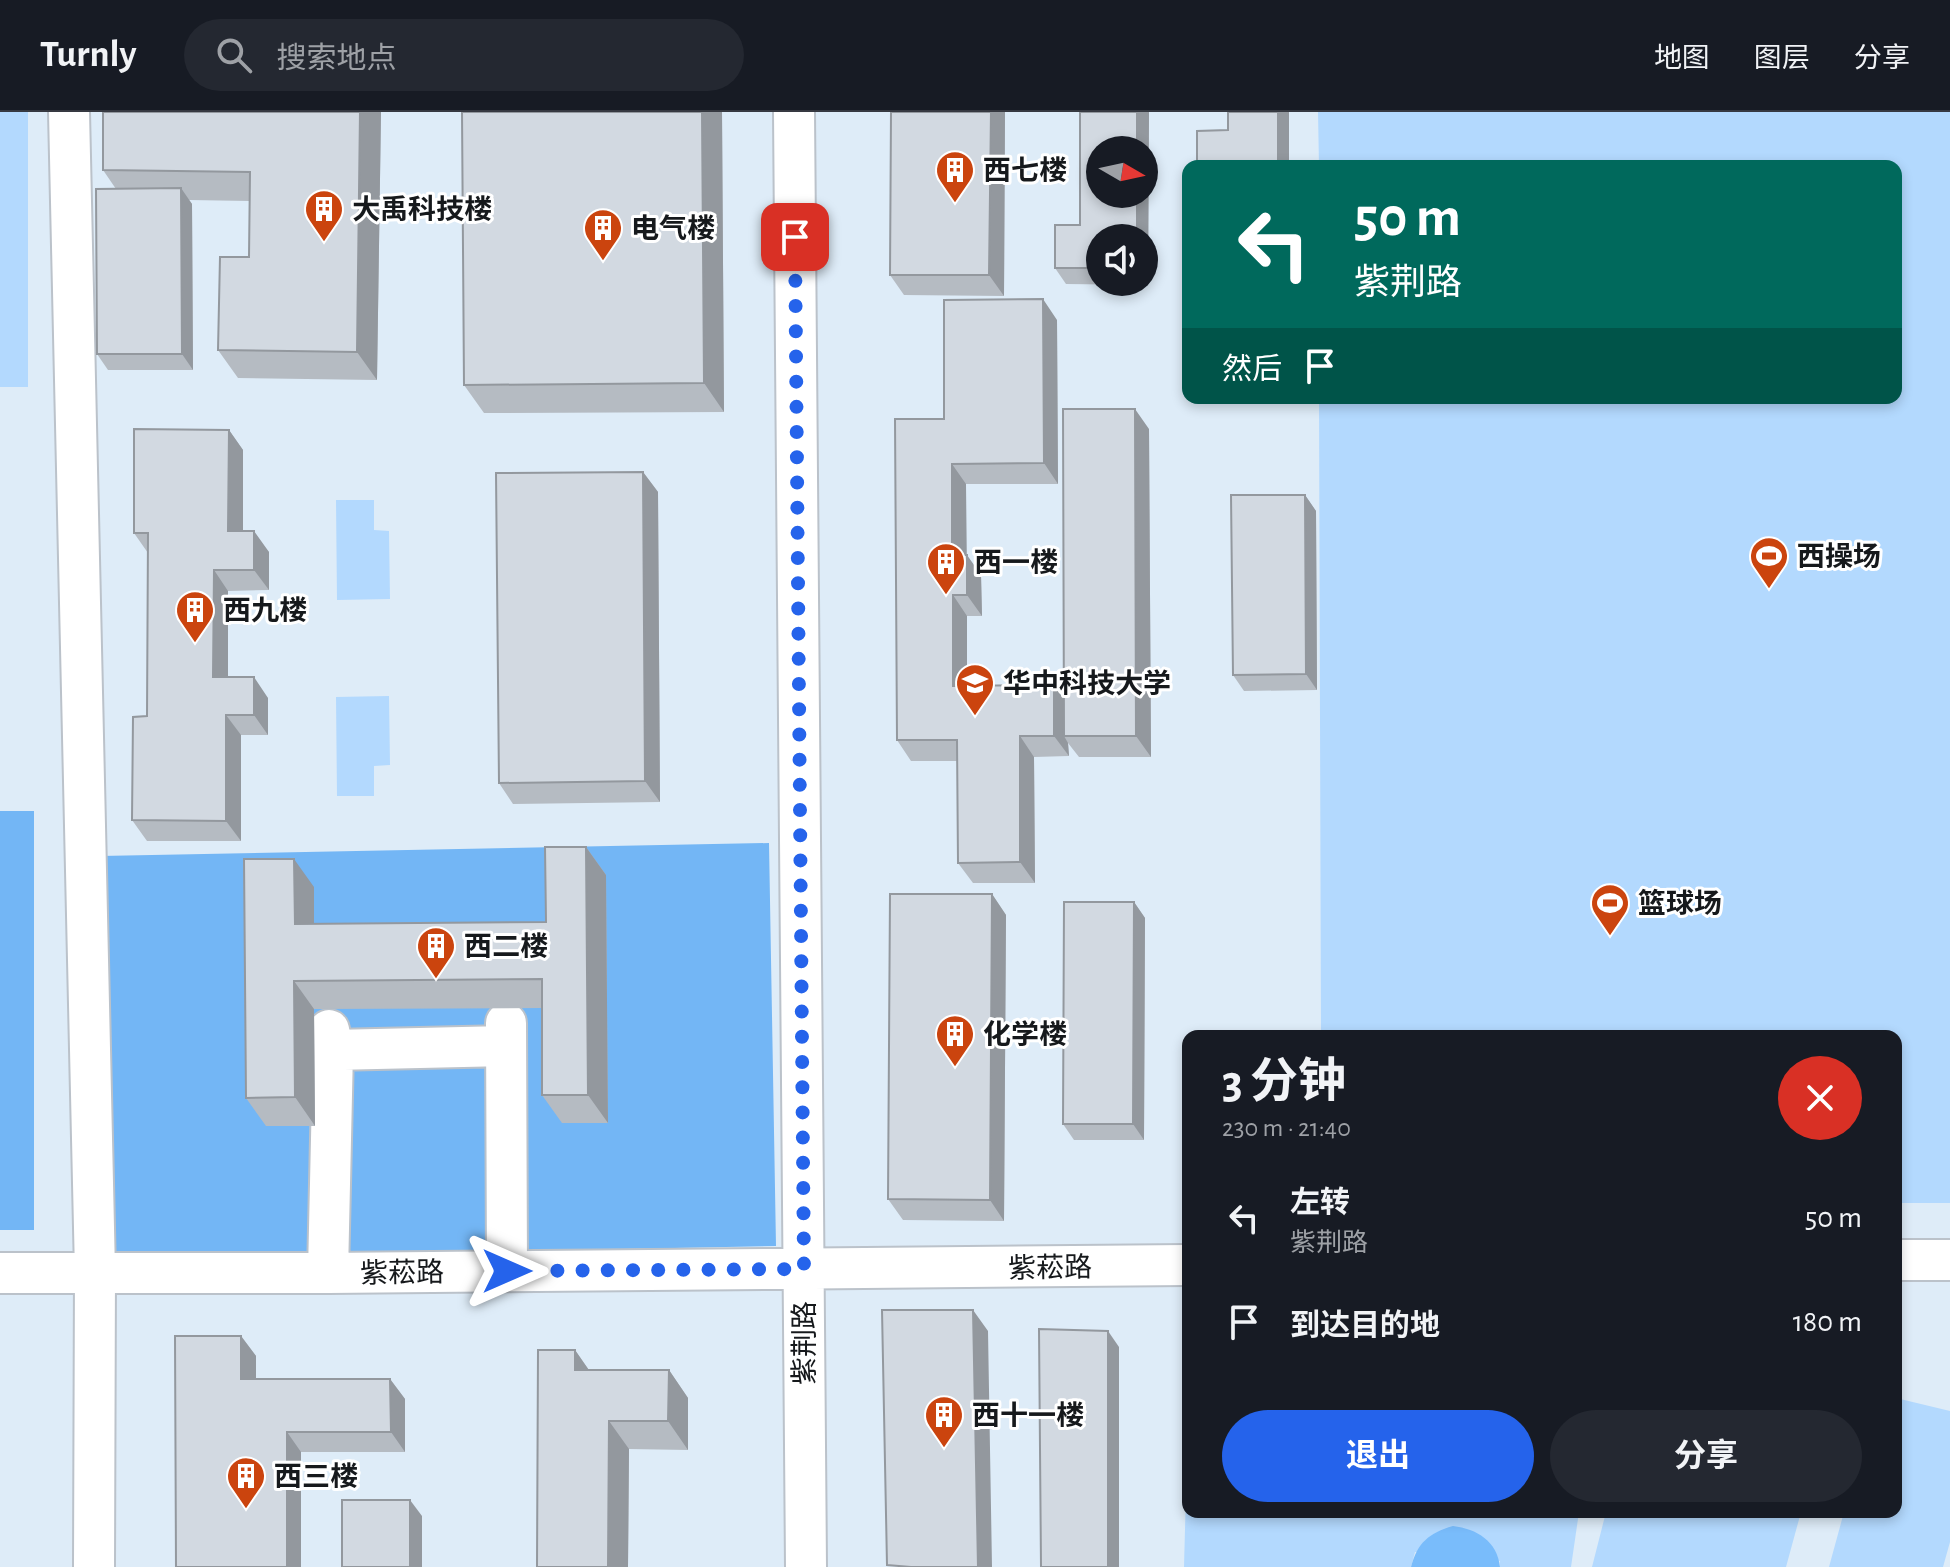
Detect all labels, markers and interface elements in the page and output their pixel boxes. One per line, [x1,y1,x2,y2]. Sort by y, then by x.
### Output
search box [184,19,744,91]
icon: search [212,33,256,77]
text: Turnly [40,36,136,74]
text: 搜索地点 [276,44,396,74]
text: 地图 [1654,45,1710,73]
text: 图层 [1754,45,1810,73]
text: 分享 [1854,45,1910,73]
north arrow [1086,136,1158,208]
map controls [1086,136,1158,296]
building icon: 西七楼 [934,149,976,204]
place label: 西七楼 [983,156,1067,186]
building icon: 大禹科技楼 [303,188,345,243]
text: 50 m [1354,190,1461,246]
icon: left [1222,192,1326,296]
place label: 大禹科技楼 [352,194,492,225]
pin [761,203,829,271]
building icon: 电气楼 [582,207,624,262]
place label: 电气楼 [631,214,715,244]
icon: arrive [773,215,817,259]
button: sound [1086,224,1158,296]
text: 紫荆路 [1354,265,1462,301]
icon: arrive [1298,344,1342,388]
text: 然后 [1222,355,1282,385]
sports icon: 西操场 [1748,535,1790,590]
building icon: 西一楼 [925,541,967,596]
place label: 西操场 [1797,542,1881,572]
place label: 西一楼 [974,548,1058,578]
building icon: 西九楼 [174,589,216,644]
place label: 西九楼 [223,596,307,626]
school or university icon: 华中科技大学 [954,662,996,717]
place label: 华中科技大学 [1003,668,1171,699]
sports icon: 篮球场 [1589,882,1631,937]
place label: 篮球场 [1638,888,1722,919]
building icon: 西二楼 [415,925,457,980]
place label: 西二楼 [464,932,548,962]
building icon: 化学楼 [934,1013,976,1068]
place label: 化学楼 [983,1020,1067,1050]
button: close [1778,1056,1862,1140]
text: 3 分钟 [1222,1059,1346,1107]
text: 230 m · 21:40 [1222,1115,1351,1141]
text: 左转 [1290,1188,1350,1218]
icon: left [1222,1196,1266,1240]
text: 50 m [1805,1203,1862,1233]
position arrow [465,1229,549,1313]
text: 紫荆路 [1290,1230,1368,1256]
street label: 紫菘路 [1008,1252,1092,1284]
street label: 紫菘路 [360,1257,444,1289]
icon: arrive [1222,1300,1266,1344]
street label: 紫荆路 [790,1301,820,1385]
text: 180 m [1793,1307,1862,1337]
text: 到达目的地 [1290,1311,1440,1341]
building icon: 西十一楼 [923,1394,965,1449]
place label: 西十一楼 [972,1401,1084,1431]
button: 退出 [1222,1410,1534,1502]
button: 分享 [1550,1410,1862,1502]
building icon: 西三楼 [225,1455,267,1510]
place label: 西三楼 [274,1462,358,1492]

